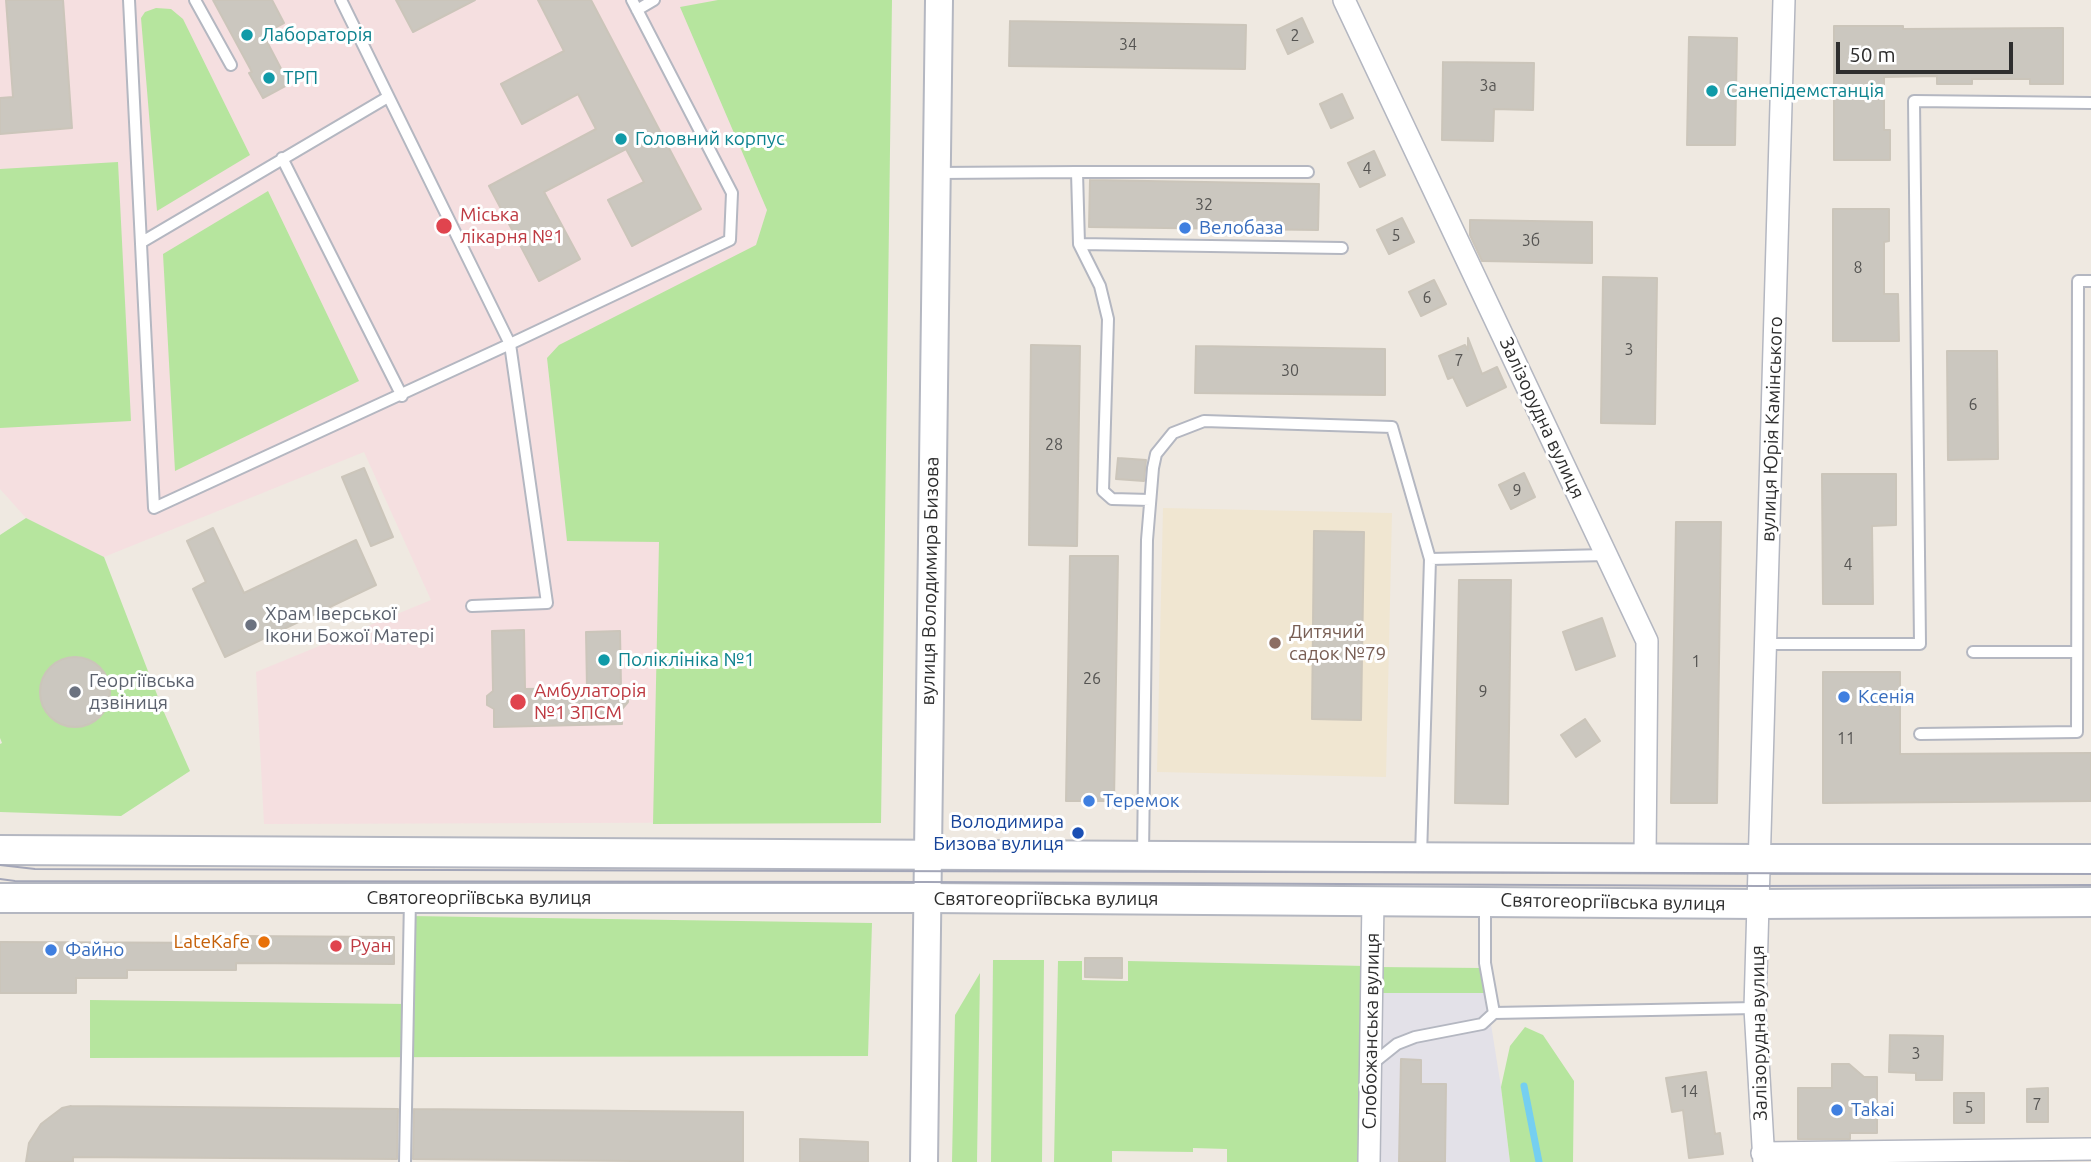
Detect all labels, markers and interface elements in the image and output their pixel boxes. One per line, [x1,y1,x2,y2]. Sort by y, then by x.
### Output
place label: Лабораторія [261,24,373,46]
house number: 2 [1290,26,1300,46]
marker: Лабораторія [239,27,255,43]
scale bar [1839,28,2016,72]
house number: 34 [1119,35,1137,55]
text: 50 m [1849,42,1896,66]
place label: ТРП [283,67,318,89]
marker: ТРП [261,70,277,86]
house number: 3а [1479,76,1497,96]
place label: Санепідемстанція [1726,80,1884,102]
marker: Санепідемстанція [1704,83,1720,99]
place label: Головний корпус [635,128,785,150]
marker: Головний корпус [613,131,629,147]
house number: 4 [1362,159,1372,179]
house number: 32 [1195,195,1213,215]
place label: Міська лікарня №1 [460,204,564,248]
marker: Міська лікарня №1 [434,216,454,236]
place label: Велобаза [1199,217,1284,239]
marker: Велобаза [1177,220,1193,236]
house number: 5 [1391,226,1401,246]
house number: 3б [1522,231,1540,251]
house number: 8 [1853,258,1863,278]
house number: 6 [1422,288,1432,308]
street label: вулиця Юрія Камінського [1757,316,1787,542]
street label: Залізорудна вулиця [1495,334,1589,502]
house number: 3 [1624,340,1634,360]
house number: 7 [1454,351,1464,371]
house number: 30 [1281,361,1299,381]
house number: 6 [1968,395,1978,415]
house number: 28 [1045,435,1063,455]
street label: вулиця Володимира Бизова [916,456,944,706]
house number: 9 [1512,481,1522,501]
house number: 4 [1843,555,1853,575]
place label: Храм Іверської Ікони Божої Матері [265,603,434,647]
marker: Храм Іверської Ікони Божої Матері [243,617,259,633]
place label: Дитячий садок №79 [1289,621,1386,665]
marker: Дитячий садок №79 [1267,635,1283,651]
place label: Поліклініка №1 [618,649,755,671]
marker: Поліклініка №1 [596,652,612,668]
house number: 1 [1691,652,1701,672]
house number: 26 [1083,669,1101,689]
place label: Георгіївська дзвіниця [89,670,195,714]
place label: Амбулаторія №1 ЗПСМ [534,680,646,724]
house number: 9 [1478,682,1488,702]
marker: Георгіївська дзвіниця [67,684,83,700]
place label: Ксенія [1858,686,1915,708]
marker: Ксенія [1836,689,1852,705]
marker: Амбулаторія №1 ЗПСМ [508,692,528,712]
house number: 11 [1837,729,1855,749]
place label: Теремок [1103,790,1180,812]
marker: Теремок [1081,793,1097,809]
place label: Володимира Бизова вулиця [933,811,1064,855]
marker: Володимира Бизова вулиця [1070,825,1086,841]
street label: Святогеоргіївська вулиця [366,887,592,909]
street label: Святогеоргіївська вулиця [933,888,1159,910]
street label: Святогеоргіївська вулиця [1500,889,1726,915]
place label: LateKafe [174,931,250,953]
street label: Слобожанська вулиця [1358,932,1384,1130]
marker: LateKafe [256,934,272,950]
place label: Руан [350,935,392,957]
marker: Руан [328,938,344,954]
place label: Файно [65,939,124,961]
marker: Файно [43,942,59,958]
street label: Залізорудна вулиця [1746,945,1772,1121]
house number: 3 [1911,1044,1921,1064]
house number: 14 [1680,1082,1698,1102]
house number: 7 [2032,1095,2042,1115]
house number: 5 [1964,1098,1974,1118]
place label: Takai [1851,1099,1895,1121]
marker: Takai [1829,1102,1845,1118]

